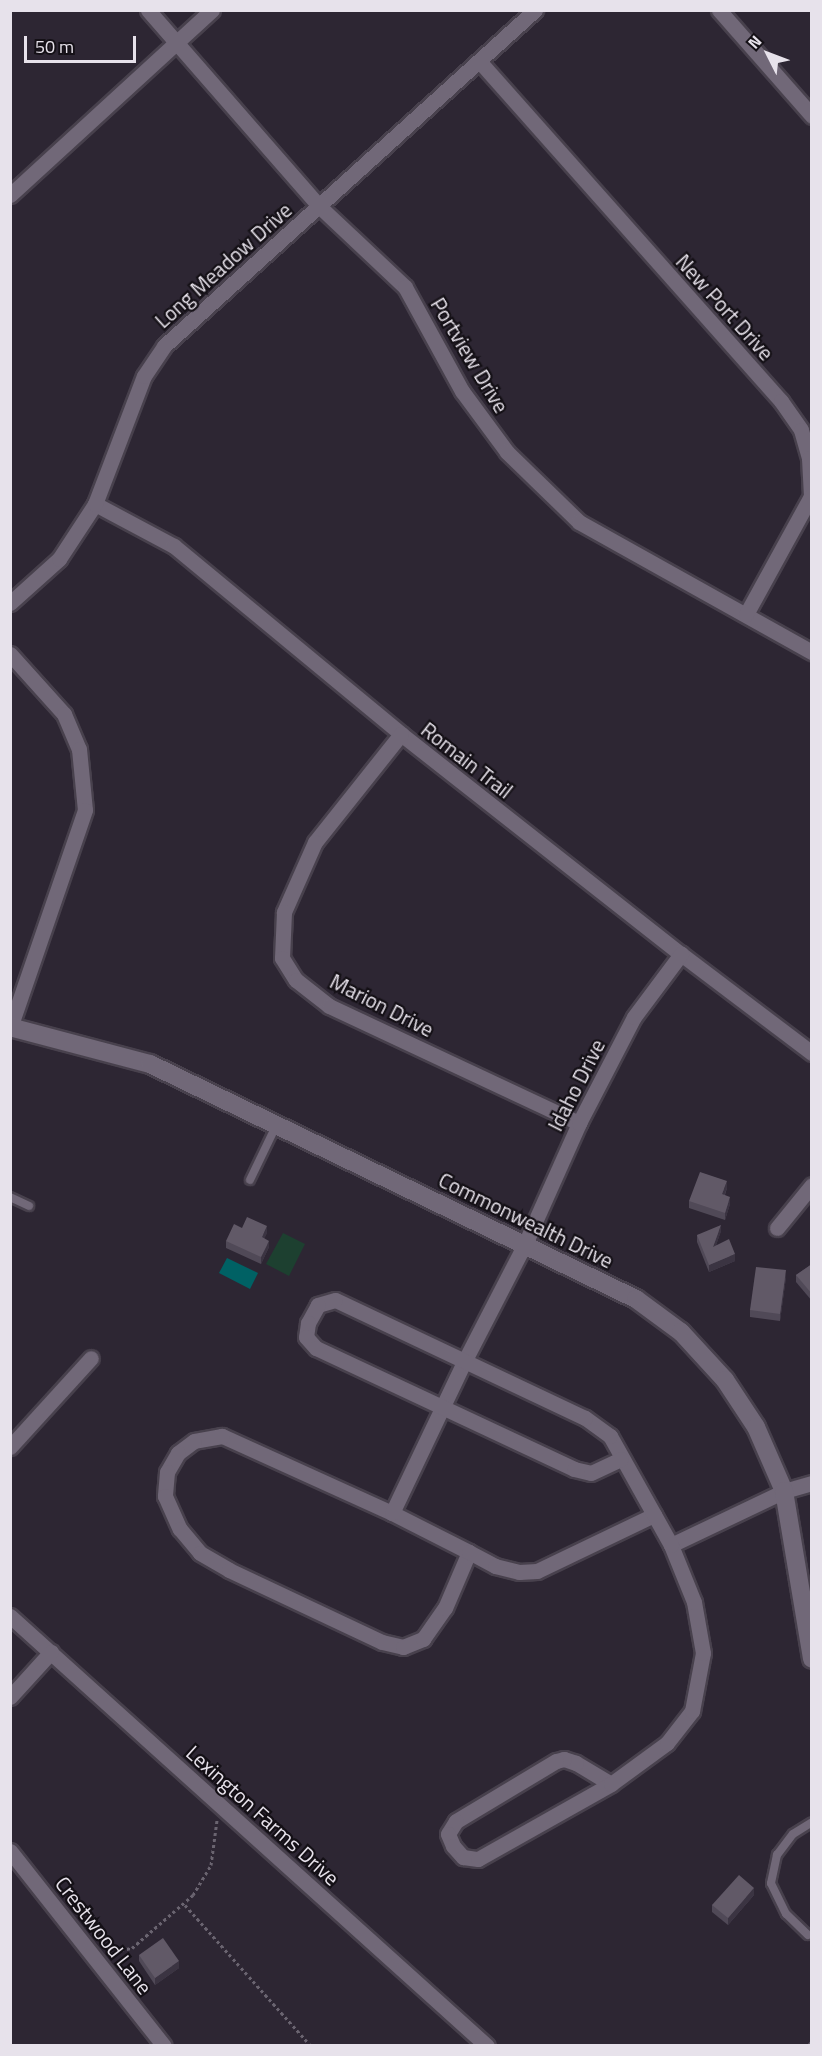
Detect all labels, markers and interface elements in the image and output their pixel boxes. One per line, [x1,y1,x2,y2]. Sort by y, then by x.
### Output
scale bar [27,24,140,62]
north arrow [738,24,798,84]
text: N [742,30,767,54]
text: 50 m [35,33,74,60]
street label: Long Meadow Drive [150,197,296,333]
street label: New Port Drive [671,249,779,365]
street label: Portview Drive [426,293,514,417]
street label: Romain Trail [416,717,518,803]
street label: Marion Drive [326,968,438,1042]
street label: Idaho Drive [542,1035,610,1135]
street label: Commonwealth Drive [435,1167,617,1273]
street label: Lexington Farms Drive [181,1740,345,1890]
street label: Crestwood Lane [50,1871,158,1999]

